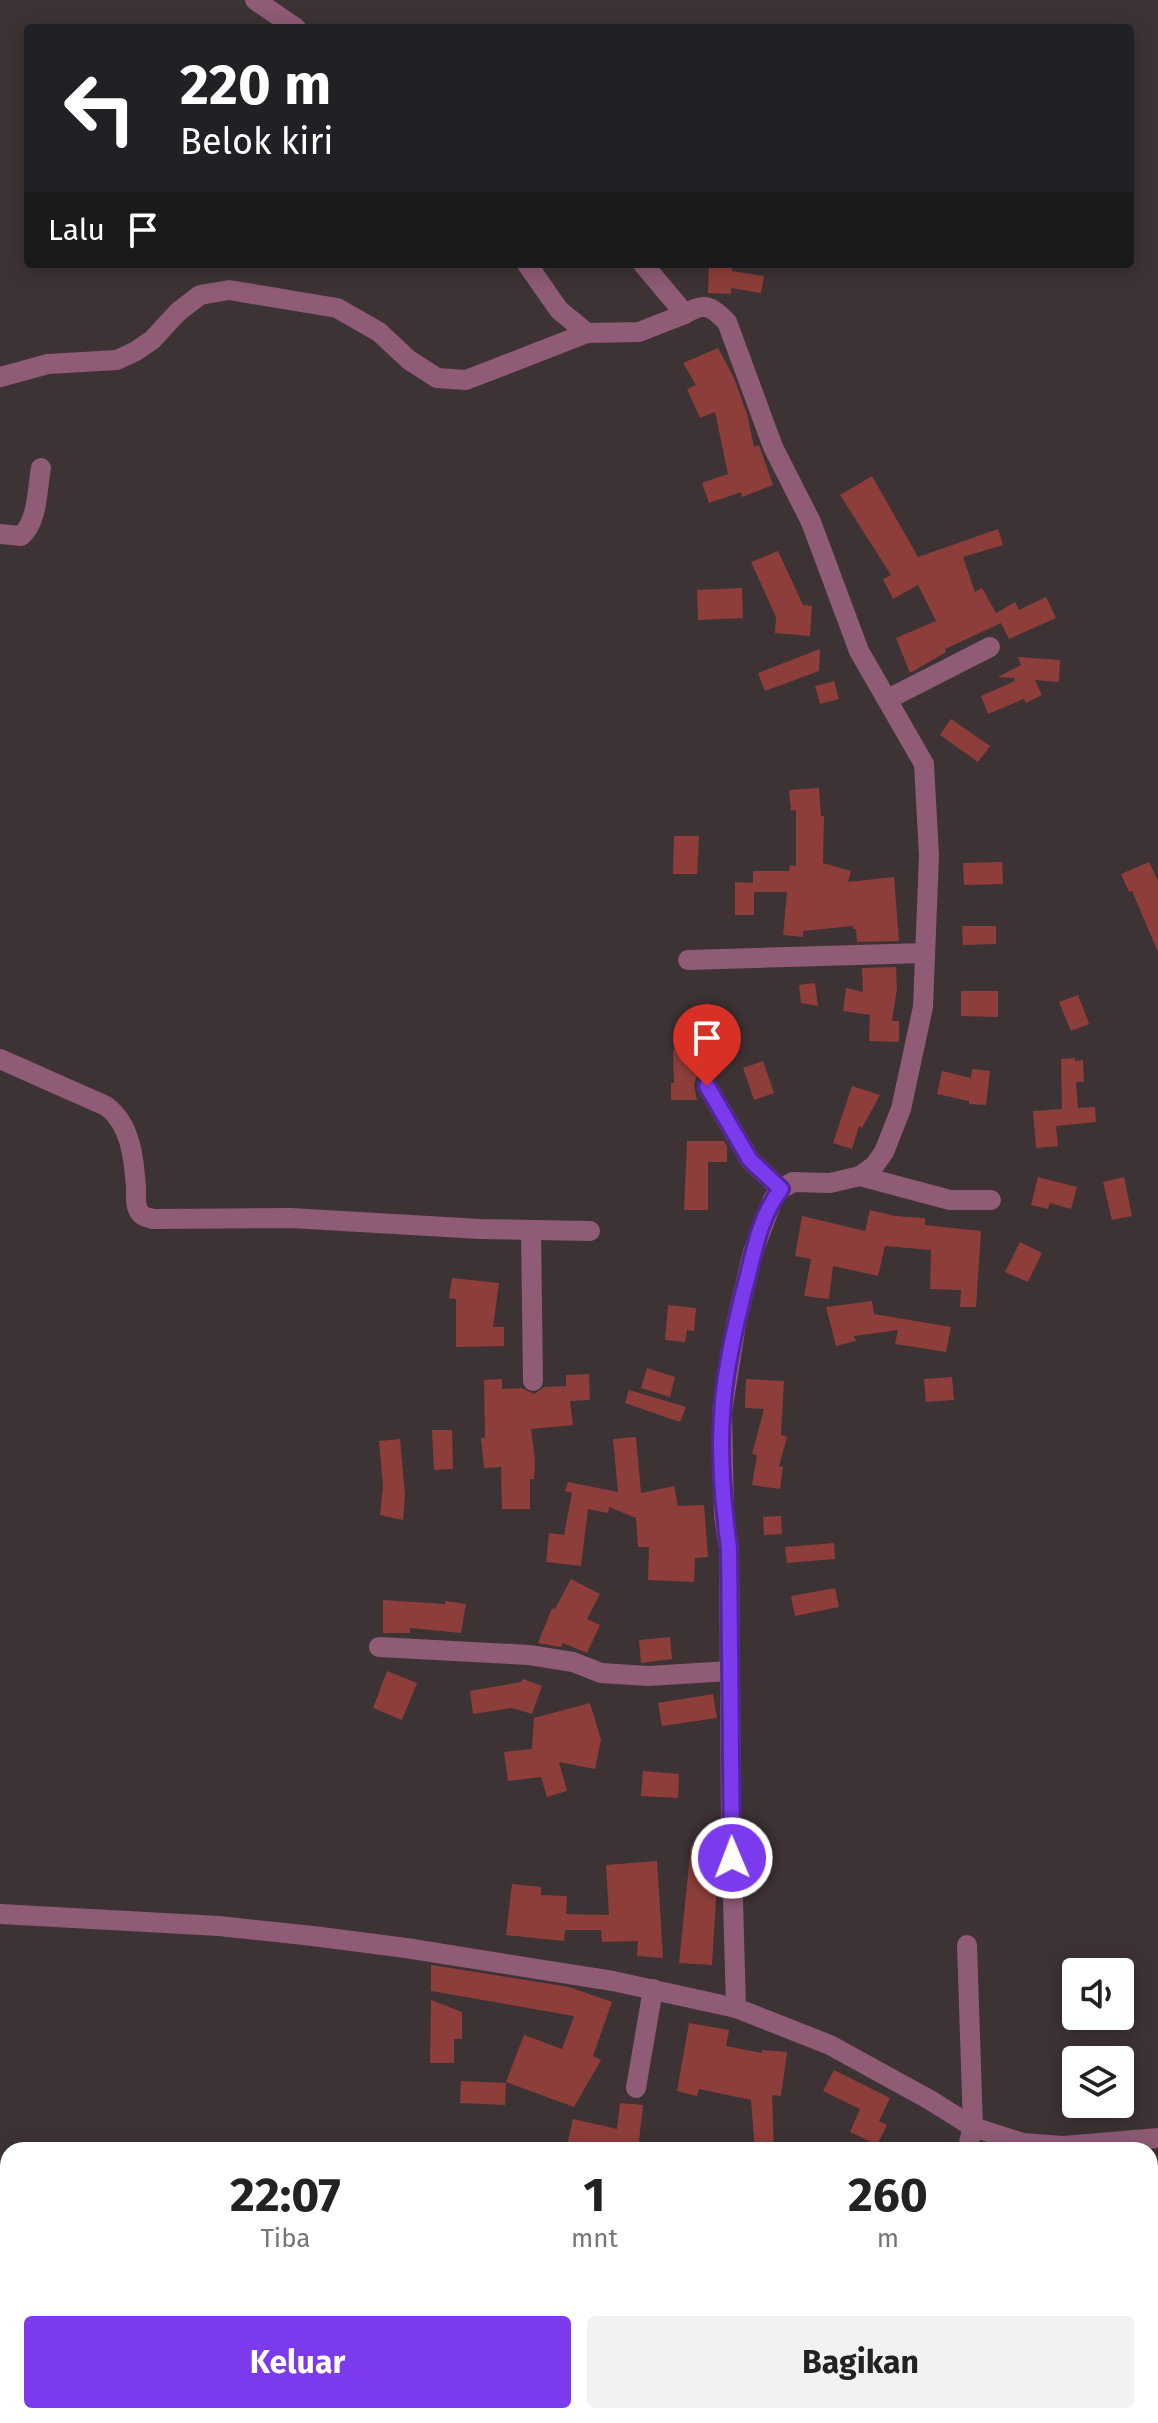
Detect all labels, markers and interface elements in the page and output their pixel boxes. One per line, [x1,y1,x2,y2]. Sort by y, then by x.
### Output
text: 220 m [180,52,331,119]
icon: left [48,56,152,160]
text: Belok kiri [180,120,334,164]
icon: arrive [121,208,165,252]
text: Lalu [48,212,105,248]
pin [673,1004,741,1086]
icon: arrive [685,1016,729,1060]
position arrow [690,1816,774,1900]
map controls [1062,1958,1134,2118]
button: sound [1062,1958,1134,2030]
button: layers [1062,2046,1134,2118]
text: 22:07 [230,2166,341,2224]
text: 1 [583,2166,606,2224]
text: 260 [848,2166,928,2224]
text: Tiba [260,2223,311,2254]
text: mnt [571,2223,618,2254]
text: m [877,2223,899,2254]
button: Keluar [24,2316,571,2408]
button: Bagikan [587,2316,1134,2408]

